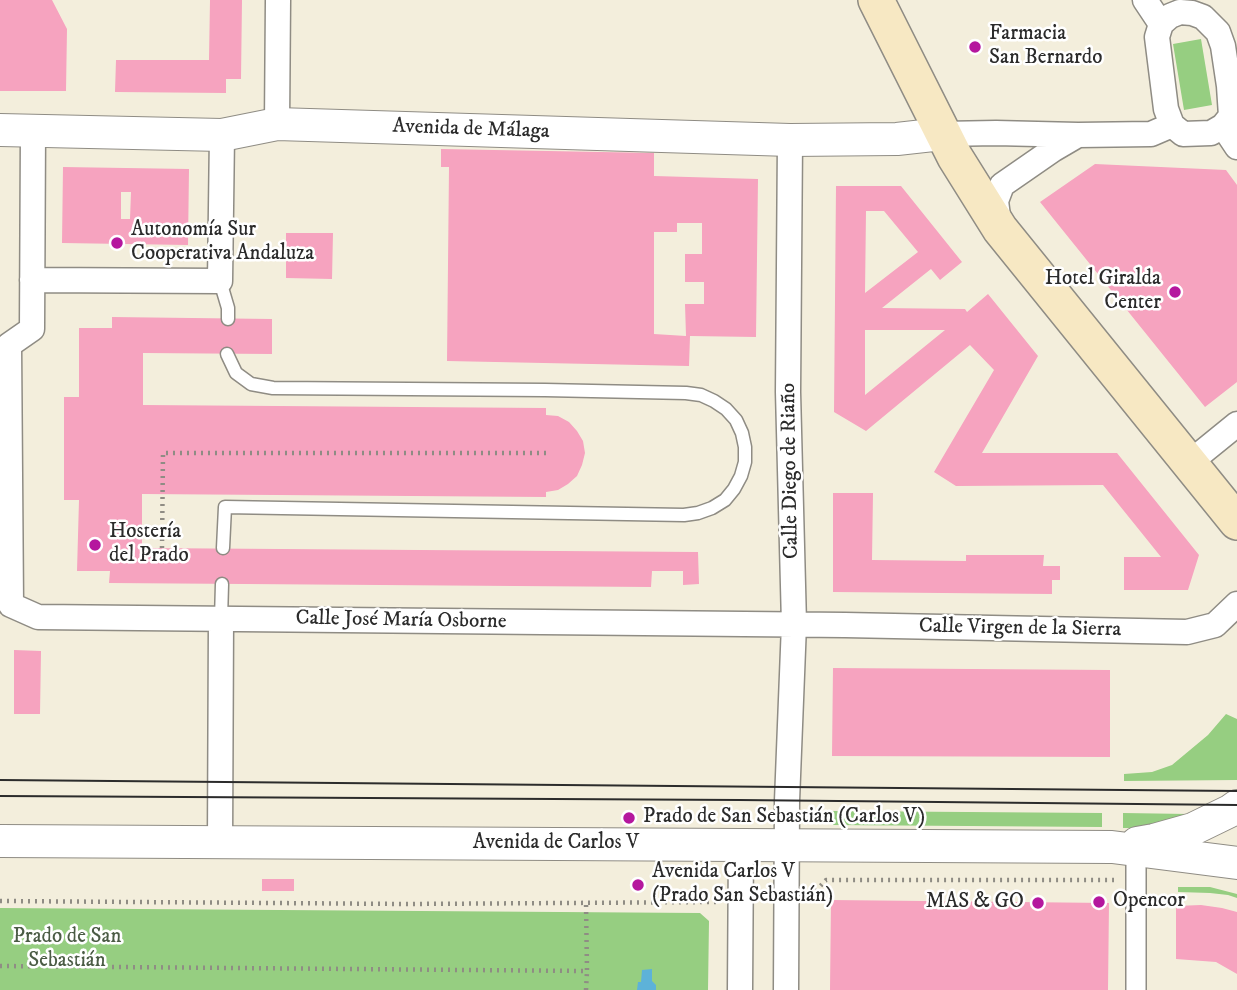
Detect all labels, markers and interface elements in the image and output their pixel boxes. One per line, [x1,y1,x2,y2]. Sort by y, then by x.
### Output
place label: Farmacia San Bernardo [989,22,1103,72]
marker: Farmacia San Bernardo [967,39,983,55]
street label: Avenida de Málaga [392,115,550,145]
place label: Autonomía Sur Cooperativa Andaluza [131,218,314,268]
marker: Autonomía Sur Cooperativa Andaluza [109,235,125,251]
place label: Hotel Giralda Center [1045,267,1161,317]
marker: Hotel Giralda Center [1167,284,1183,300]
street label: Calle Diego de Riaño [777,383,805,559]
place label: Hostería del Prado [109,520,189,570]
marker: Hostería del Prado [87,537,103,553]
street label: Calle José María Osborne [295,607,507,635]
street label: Calle Virgen de la Sierra [919,615,1121,643]
place label: Prado de San Sebastián (Carlos V) [643,805,925,831]
marker: Prado de San Sebastián (Carlos V) [621,810,637,826]
street label: Avenida de Carlos V [473,831,639,857]
place label: Avenida Carlos V (Prado San Sebastián) [652,860,833,910]
marker: Avenida Carlos V (Prado San Sebastián) [630,877,646,893]
place label: Opencor [1113,889,1185,915]
place label: MAS & GO [926,890,1024,916]
marker: Opencor [1091,894,1107,910]
marker: MAS & GO [1030,895,1046,911]
park label: Prado de San Sebastián [13,925,121,975]

